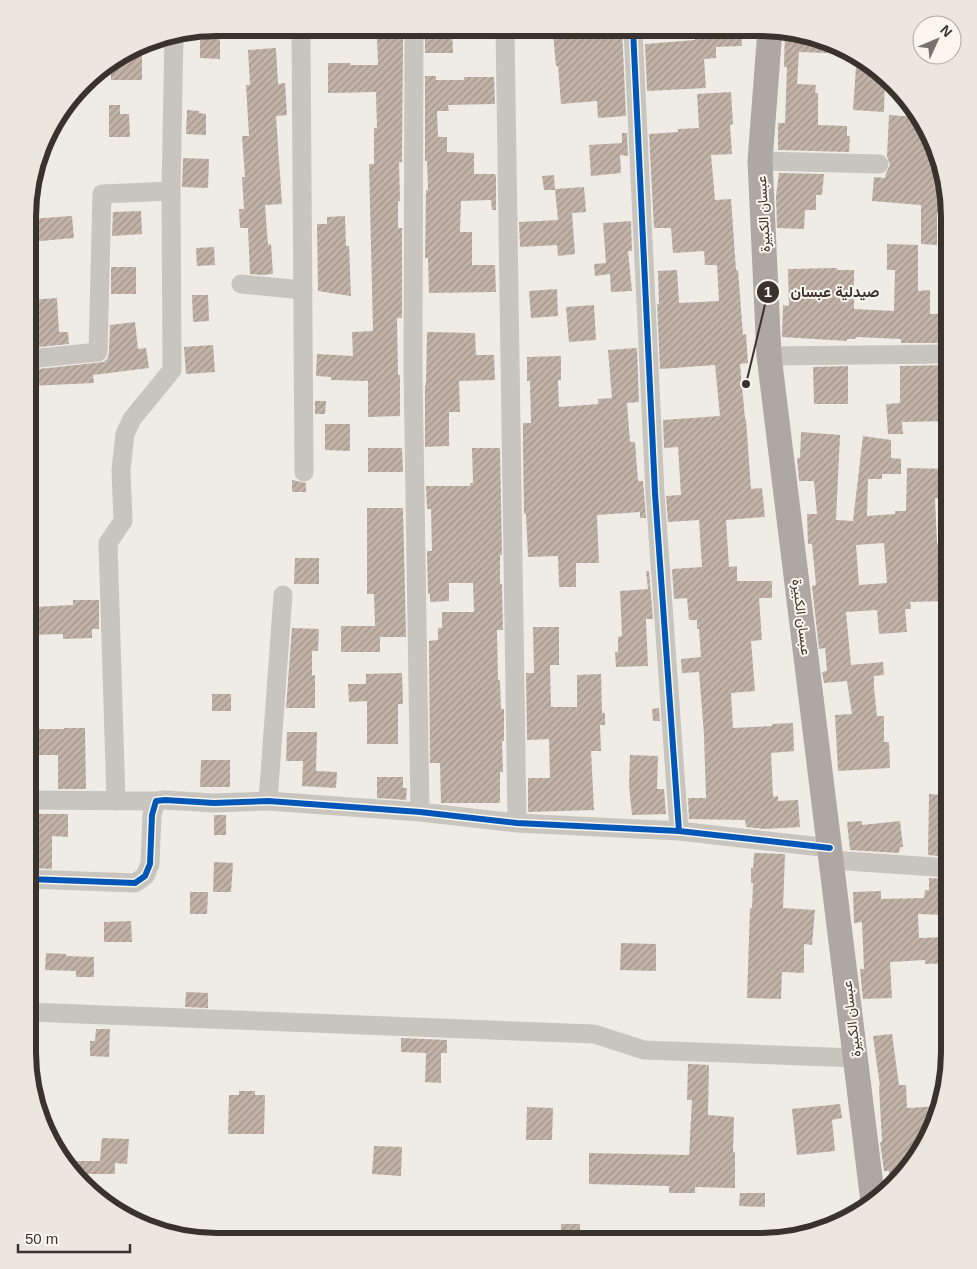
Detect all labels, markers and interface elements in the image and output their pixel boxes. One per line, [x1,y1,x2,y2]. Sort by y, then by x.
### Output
north arrow [912,15,962,65]
text: N [937,22,956,40]
street label: عبسان الكبيرة [753,175,774,253]
callout: صيدلية عبسان [755,277,889,307]
text: 1 [764,283,772,300]
text: صيدلية عبسان [791,283,880,301]
street label: عبسان الكبيرة [788,578,815,656]
street label: عبسان الكبيرة [838,980,865,1058]
scale bar [18,1222,130,1254]
text: 50 m [25,1230,58,1247]

